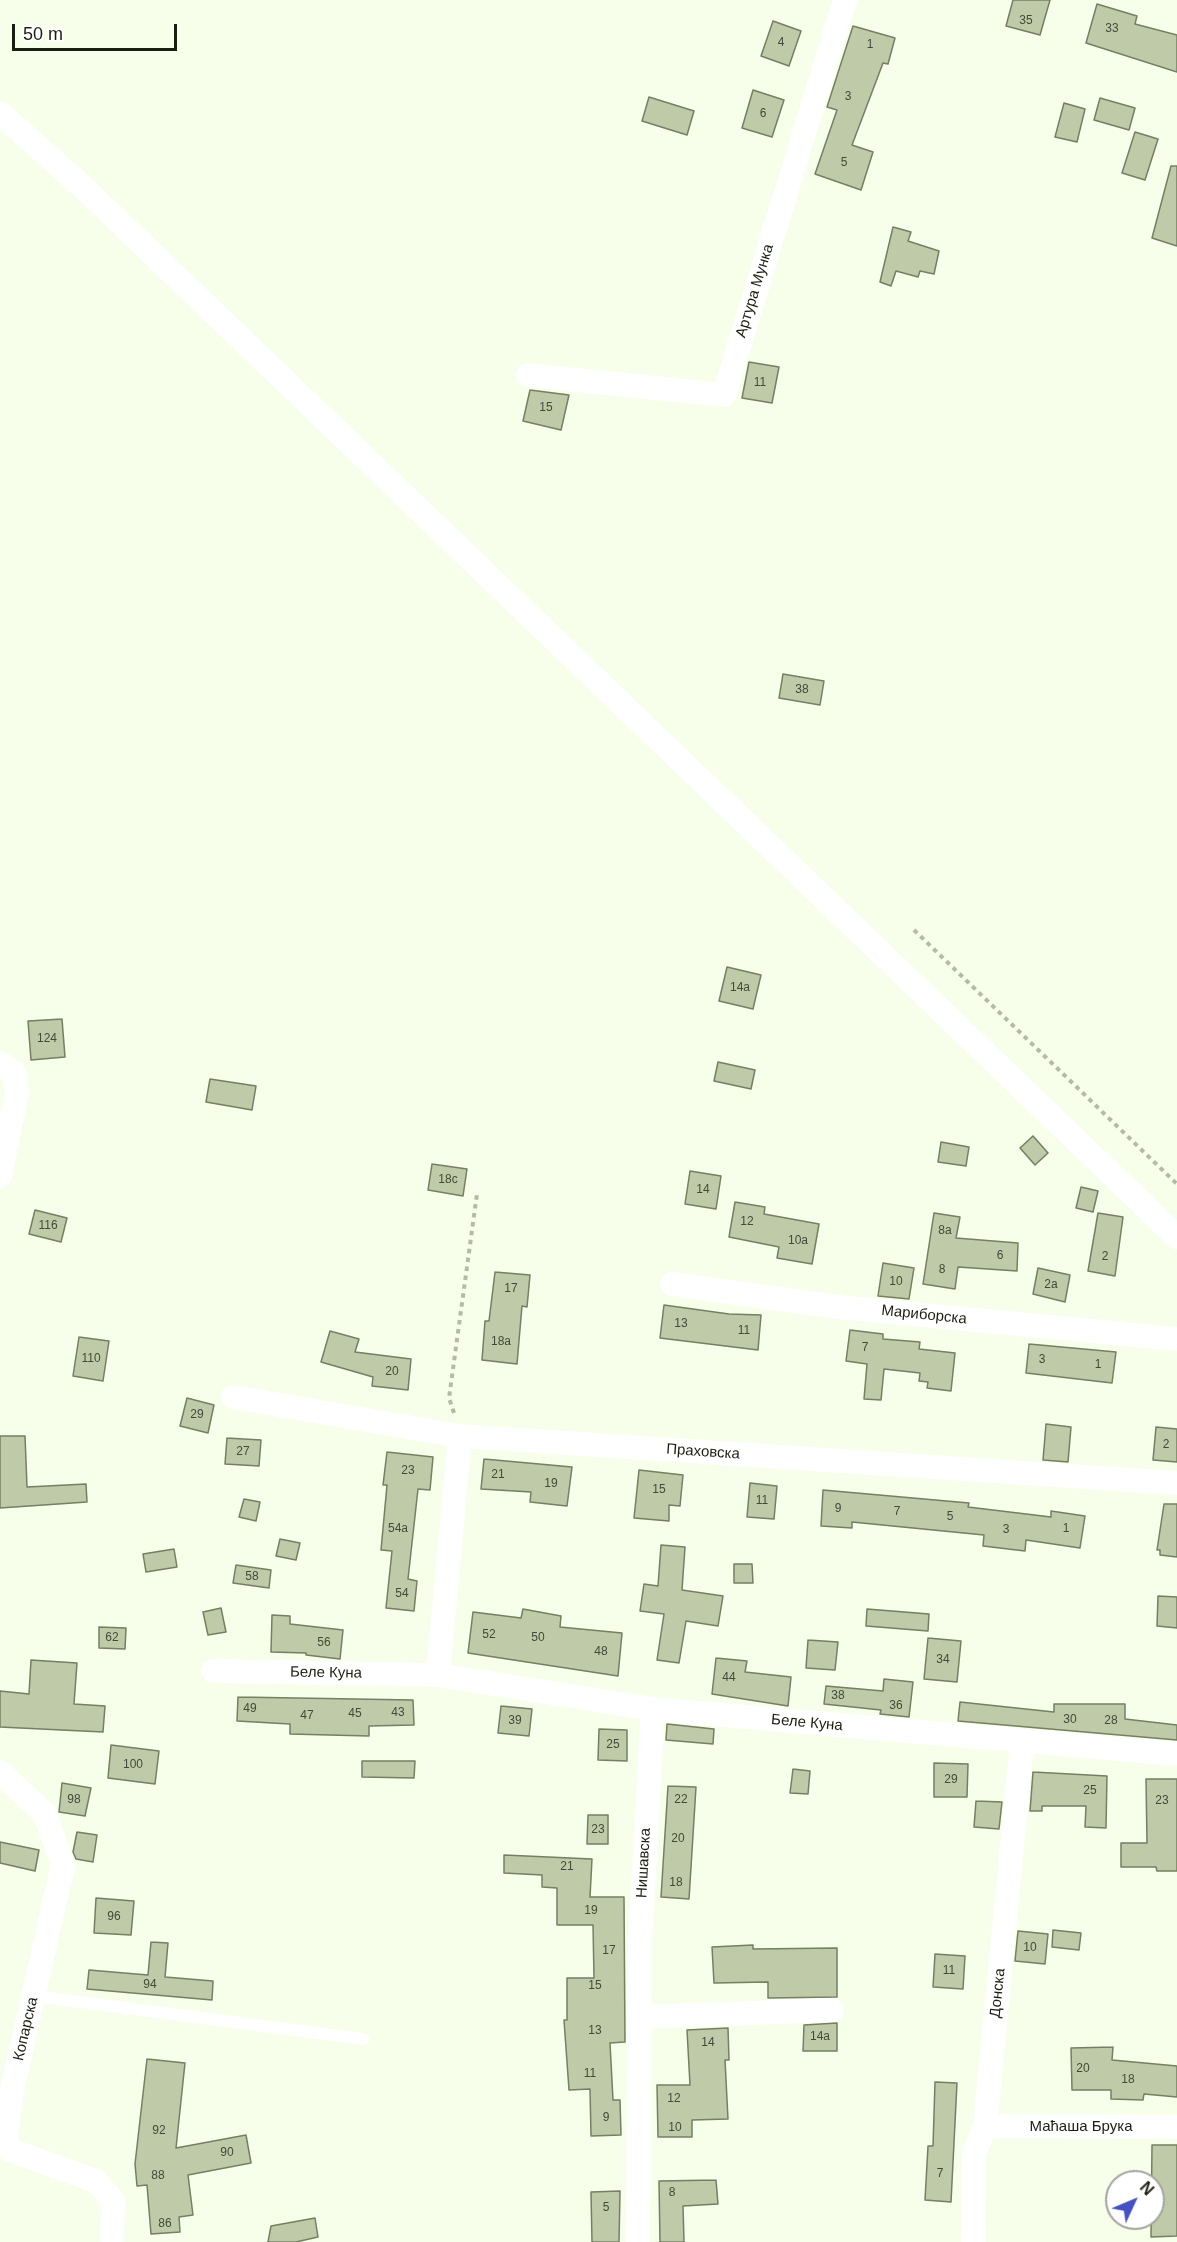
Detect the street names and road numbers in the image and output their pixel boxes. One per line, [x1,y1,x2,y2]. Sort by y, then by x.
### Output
street label: Артура Мунка [732,242,778,340]
street label: Мариборска [880,1302,968,1328]
street label: Праховска [666,1440,740,1464]
street label: Беле Куна [290,1663,362,1683]
street label: Беле Куна [770,1711,844,1735]
street label: Нишавска [633,1828,655,1898]
street label: Донска [986,1967,1010,2019]
street label: Копарска [10,1995,42,2063]
street label: Маћаша Брука [1030,2118,1132,2136]

